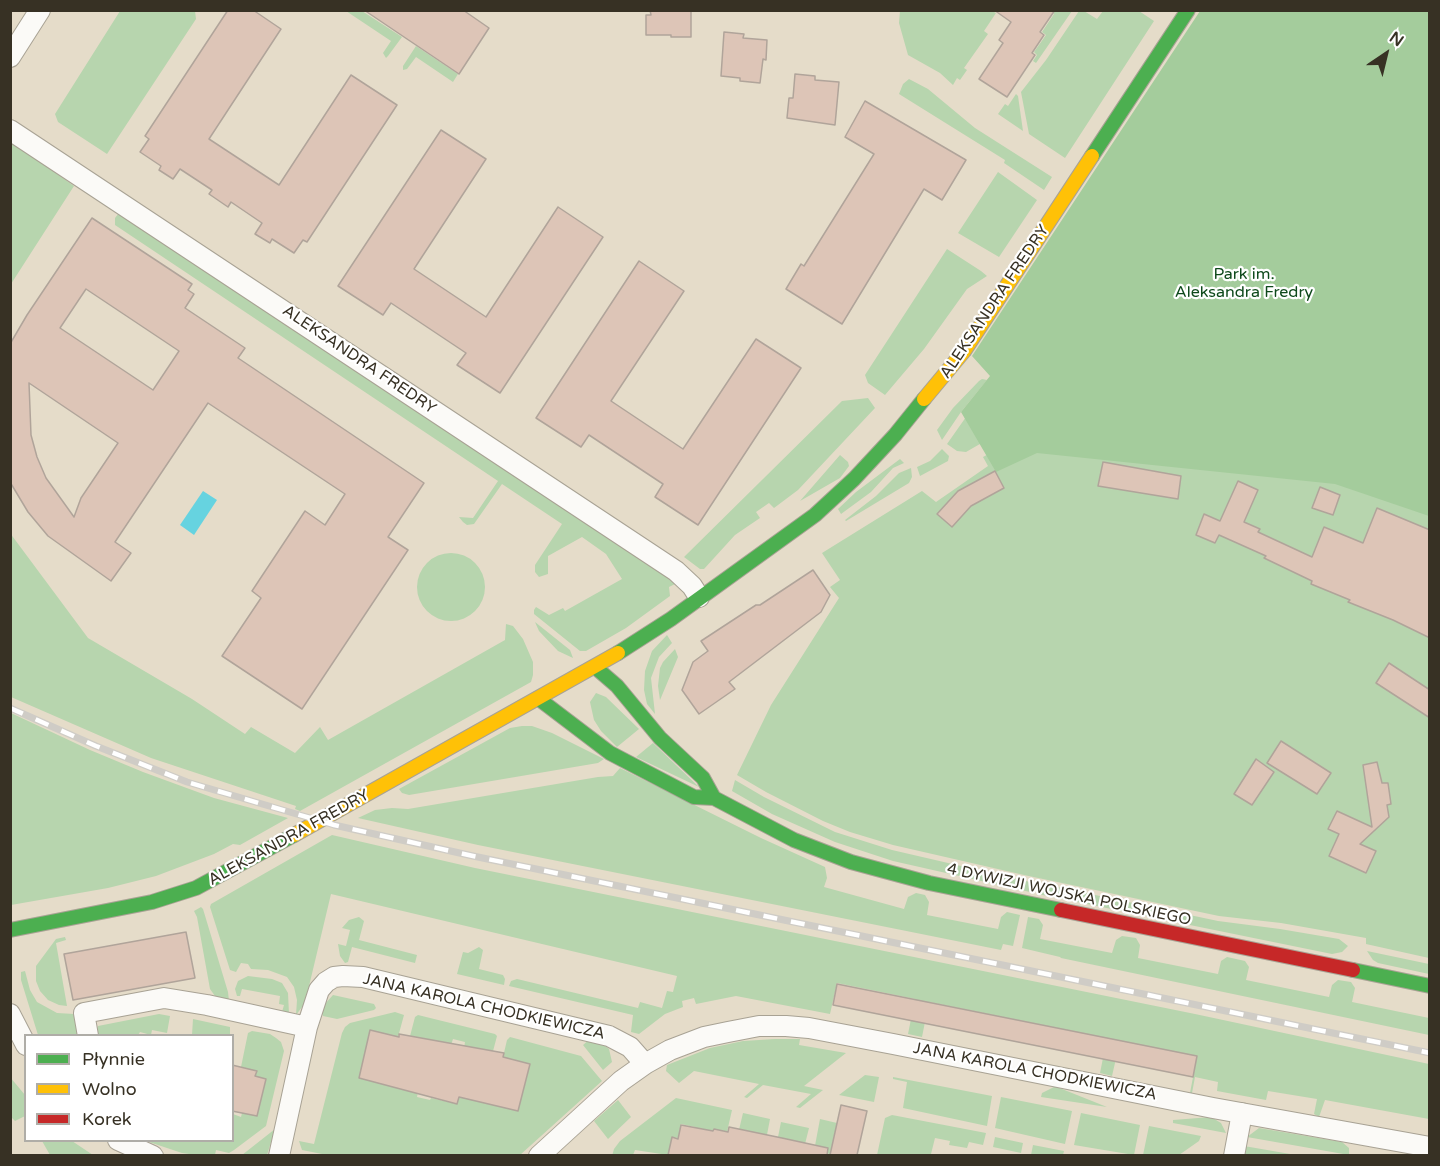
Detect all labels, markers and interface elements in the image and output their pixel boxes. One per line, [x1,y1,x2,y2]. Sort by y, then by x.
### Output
north arrow [1356,24,1416,84]
text: N [1385,27,1407,51]
street label: ALEKSANDRA FREDRY [936,222,1054,382]
park label: Park im. Aleksandra Fredry [1175,265,1313,303]
street label: ALEKSANDRA FREDRY [279,301,439,419]
street label: ALEKSANDRA FREDRY [205,786,373,890]
street label: 4 DYWIZJI WOJSKA POLSKIEGO [945,860,1193,930]
street label: JANA KAROLA CHODKIEWICZA [361,970,607,1044]
legend [24,1034,234,1142]
street label: JANA KAROLA CHODKIEWICZA [912,1039,1158,1105]
text: Płynnie [82,1048,145,1070]
text: Wolno [82,1078,137,1100]
text: Korek [82,1108,132,1130]

